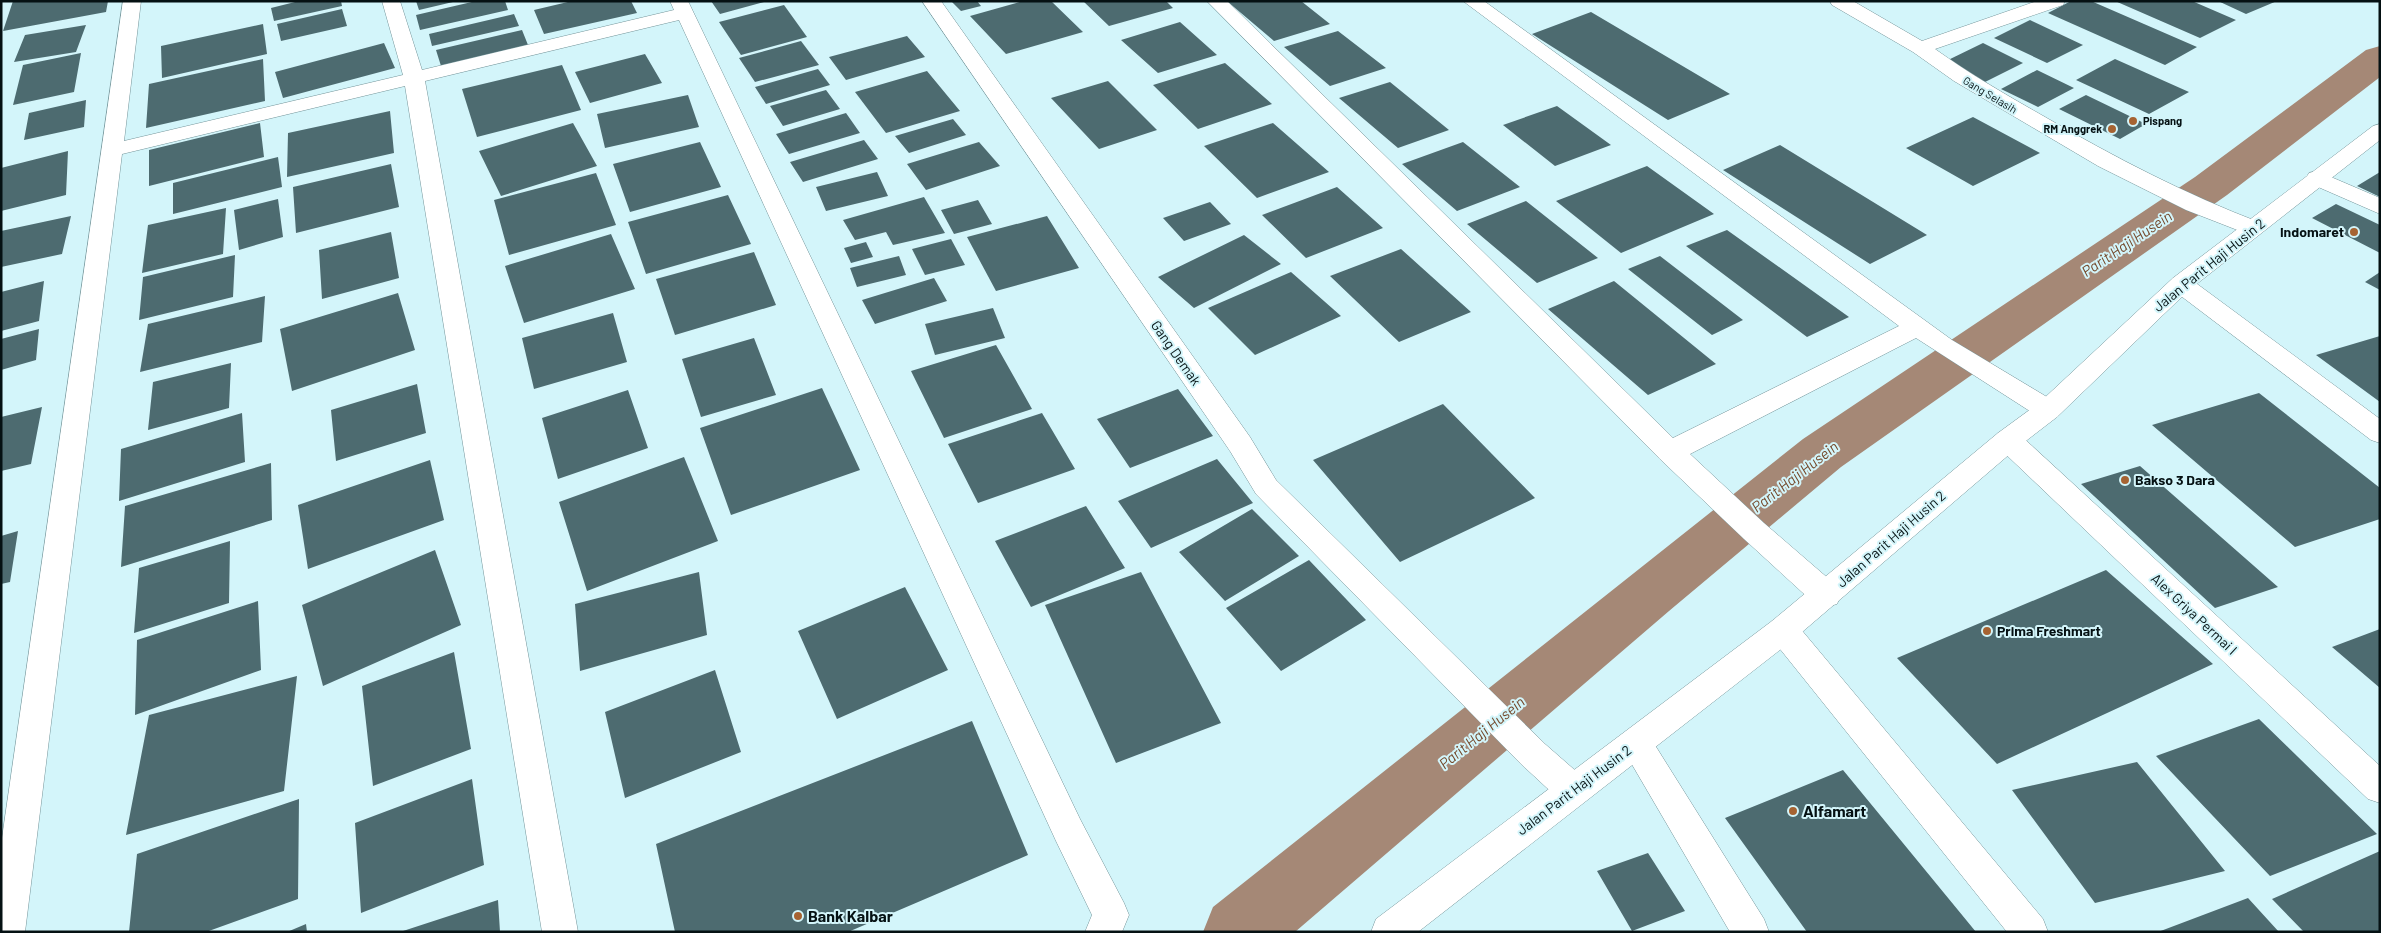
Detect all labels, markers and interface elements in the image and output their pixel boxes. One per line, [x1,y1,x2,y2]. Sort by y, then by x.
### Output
street label: Gang Selasih [1961,73,2020,116]
place label: Pispang [2143,114,2182,127]
marker: Pispang [2127,115,2139,127]
place label: RM Anggrek [2044,122,2102,135]
marker: RM Anggrek [2106,123,2118,135]
water label: Parit Haji Husein [2078,206,2175,280]
street label: Jalan Parit Haji Husin 2 [2149,214,2268,315]
place label: Indomaret [2280,223,2344,240]
marker: Indomaret [2348,226,2360,238]
street label: Gang Demak [1148,317,1205,388]
water label: Parit Haji Husein [1748,437,1841,516]
place label: Bakso 3 Dara [2135,471,2215,488]
marker: Bakso 3 Dara [2119,474,2131,486]
street label: Jalan Parit Haji Husin 2 [1833,487,1949,591]
street label: Alex Griya Permai I [2148,569,2241,658]
place label: Prima Freshmart [1997,622,2101,639]
marker: Prima Freshmart [1981,625,1993,637]
water label: Parit Haji Husein [1435,692,1528,772]
street label: Jalan Parit Haji Husin 2 [1513,741,1634,838]
place label: Alfamart [1803,801,1866,820]
marker: Alfamart [1787,805,1799,817]
place label: Bank Kalbar [808,906,893,925]
marker: Bank Kalbar [792,910,804,922]

